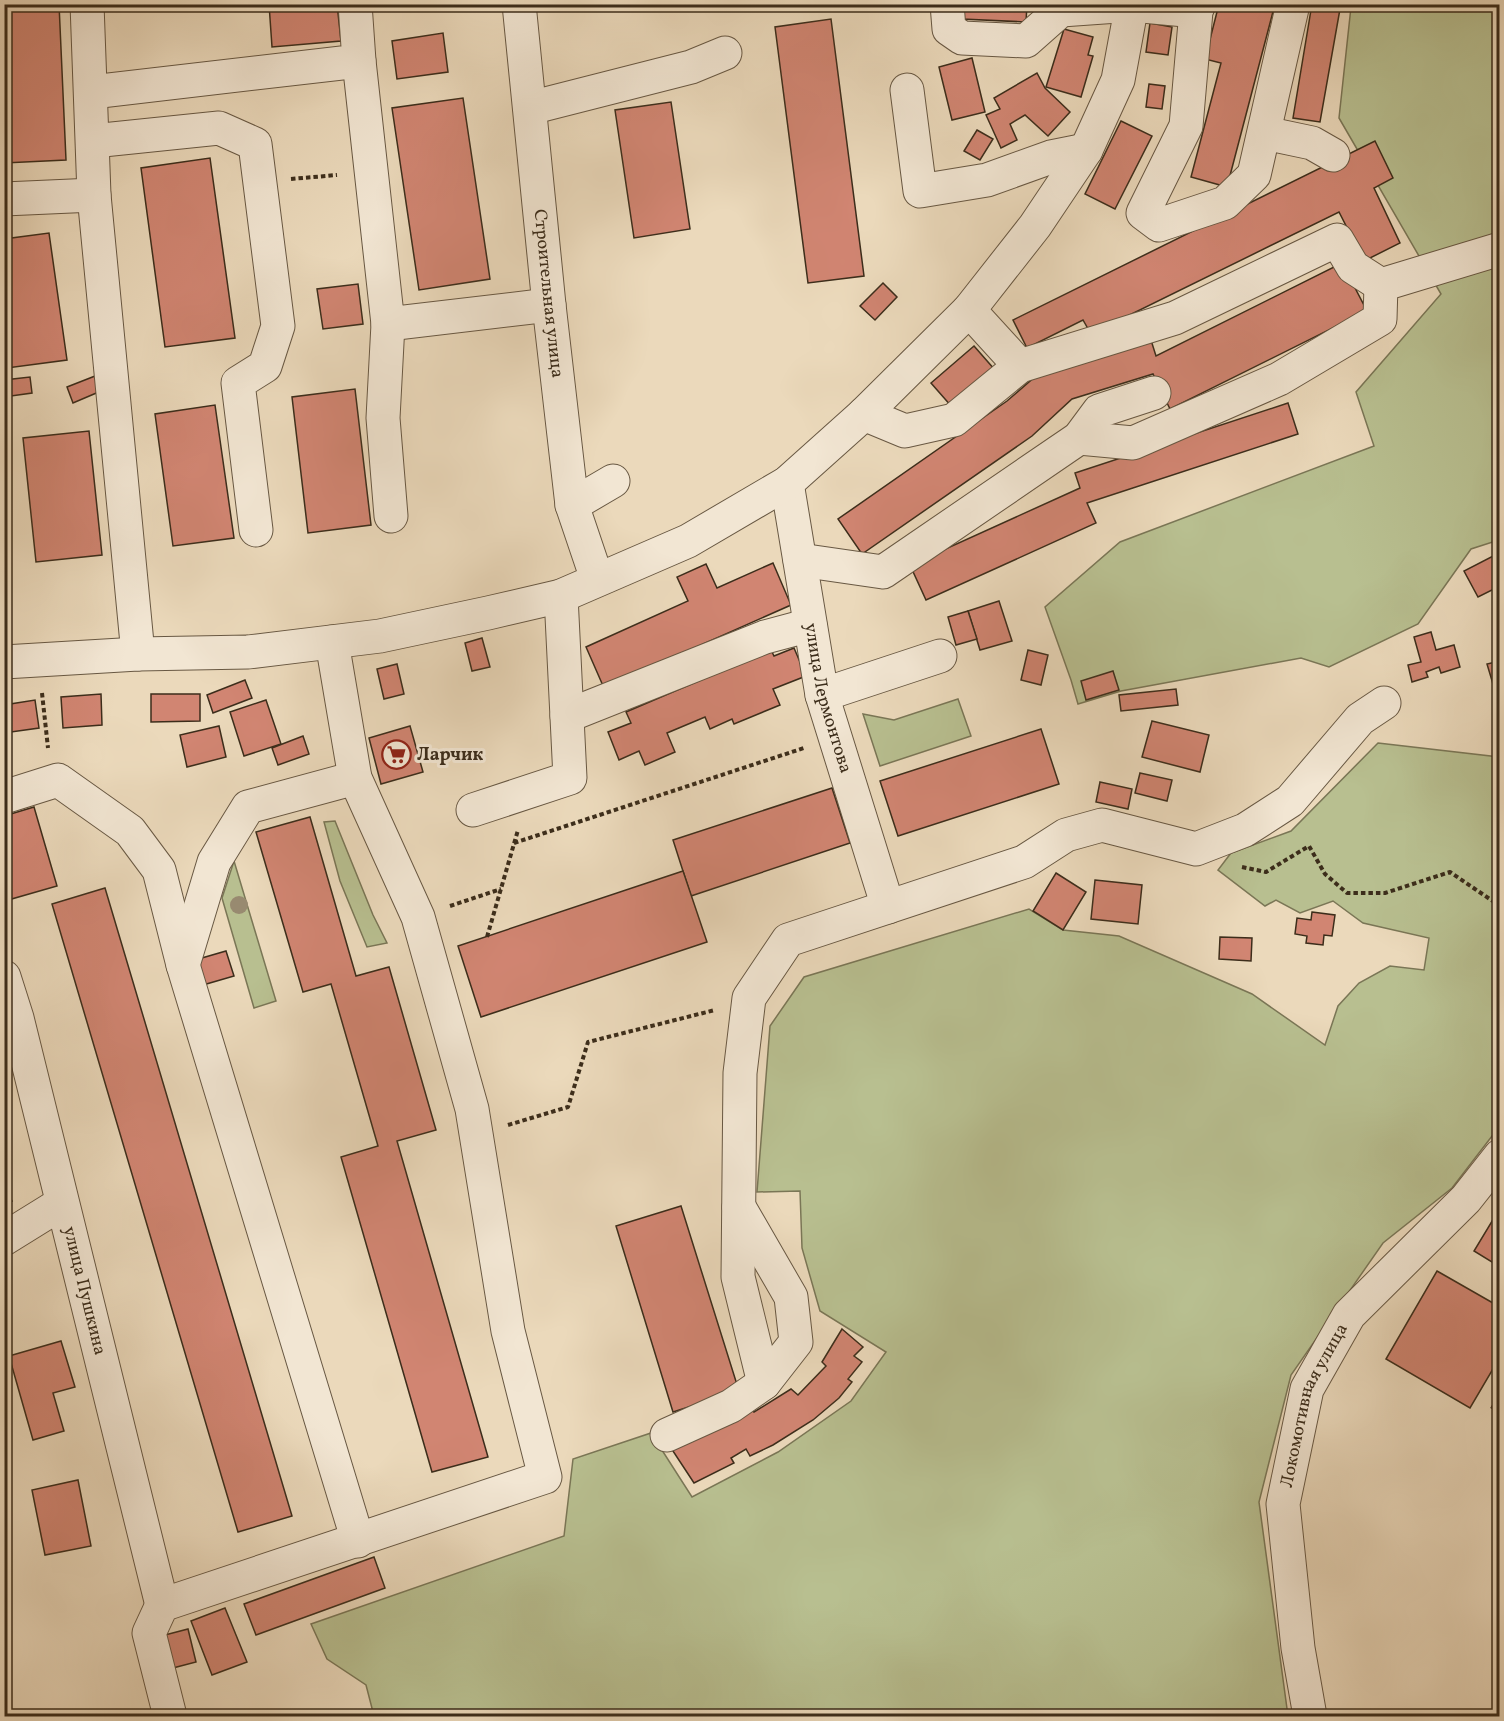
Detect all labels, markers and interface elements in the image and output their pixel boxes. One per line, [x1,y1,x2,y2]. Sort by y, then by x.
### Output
street label: Строительная улица [527,208,570,379]
street label: улица Лермонтова [798,621,858,776]
supermarket icon: Ларчик [380,739,412,771]
place label: Ларчик [417,743,484,768]
street label: улица Пушкина [56,1224,112,1358]
street label: Локомотивная улица [1274,1319,1354,1490]

